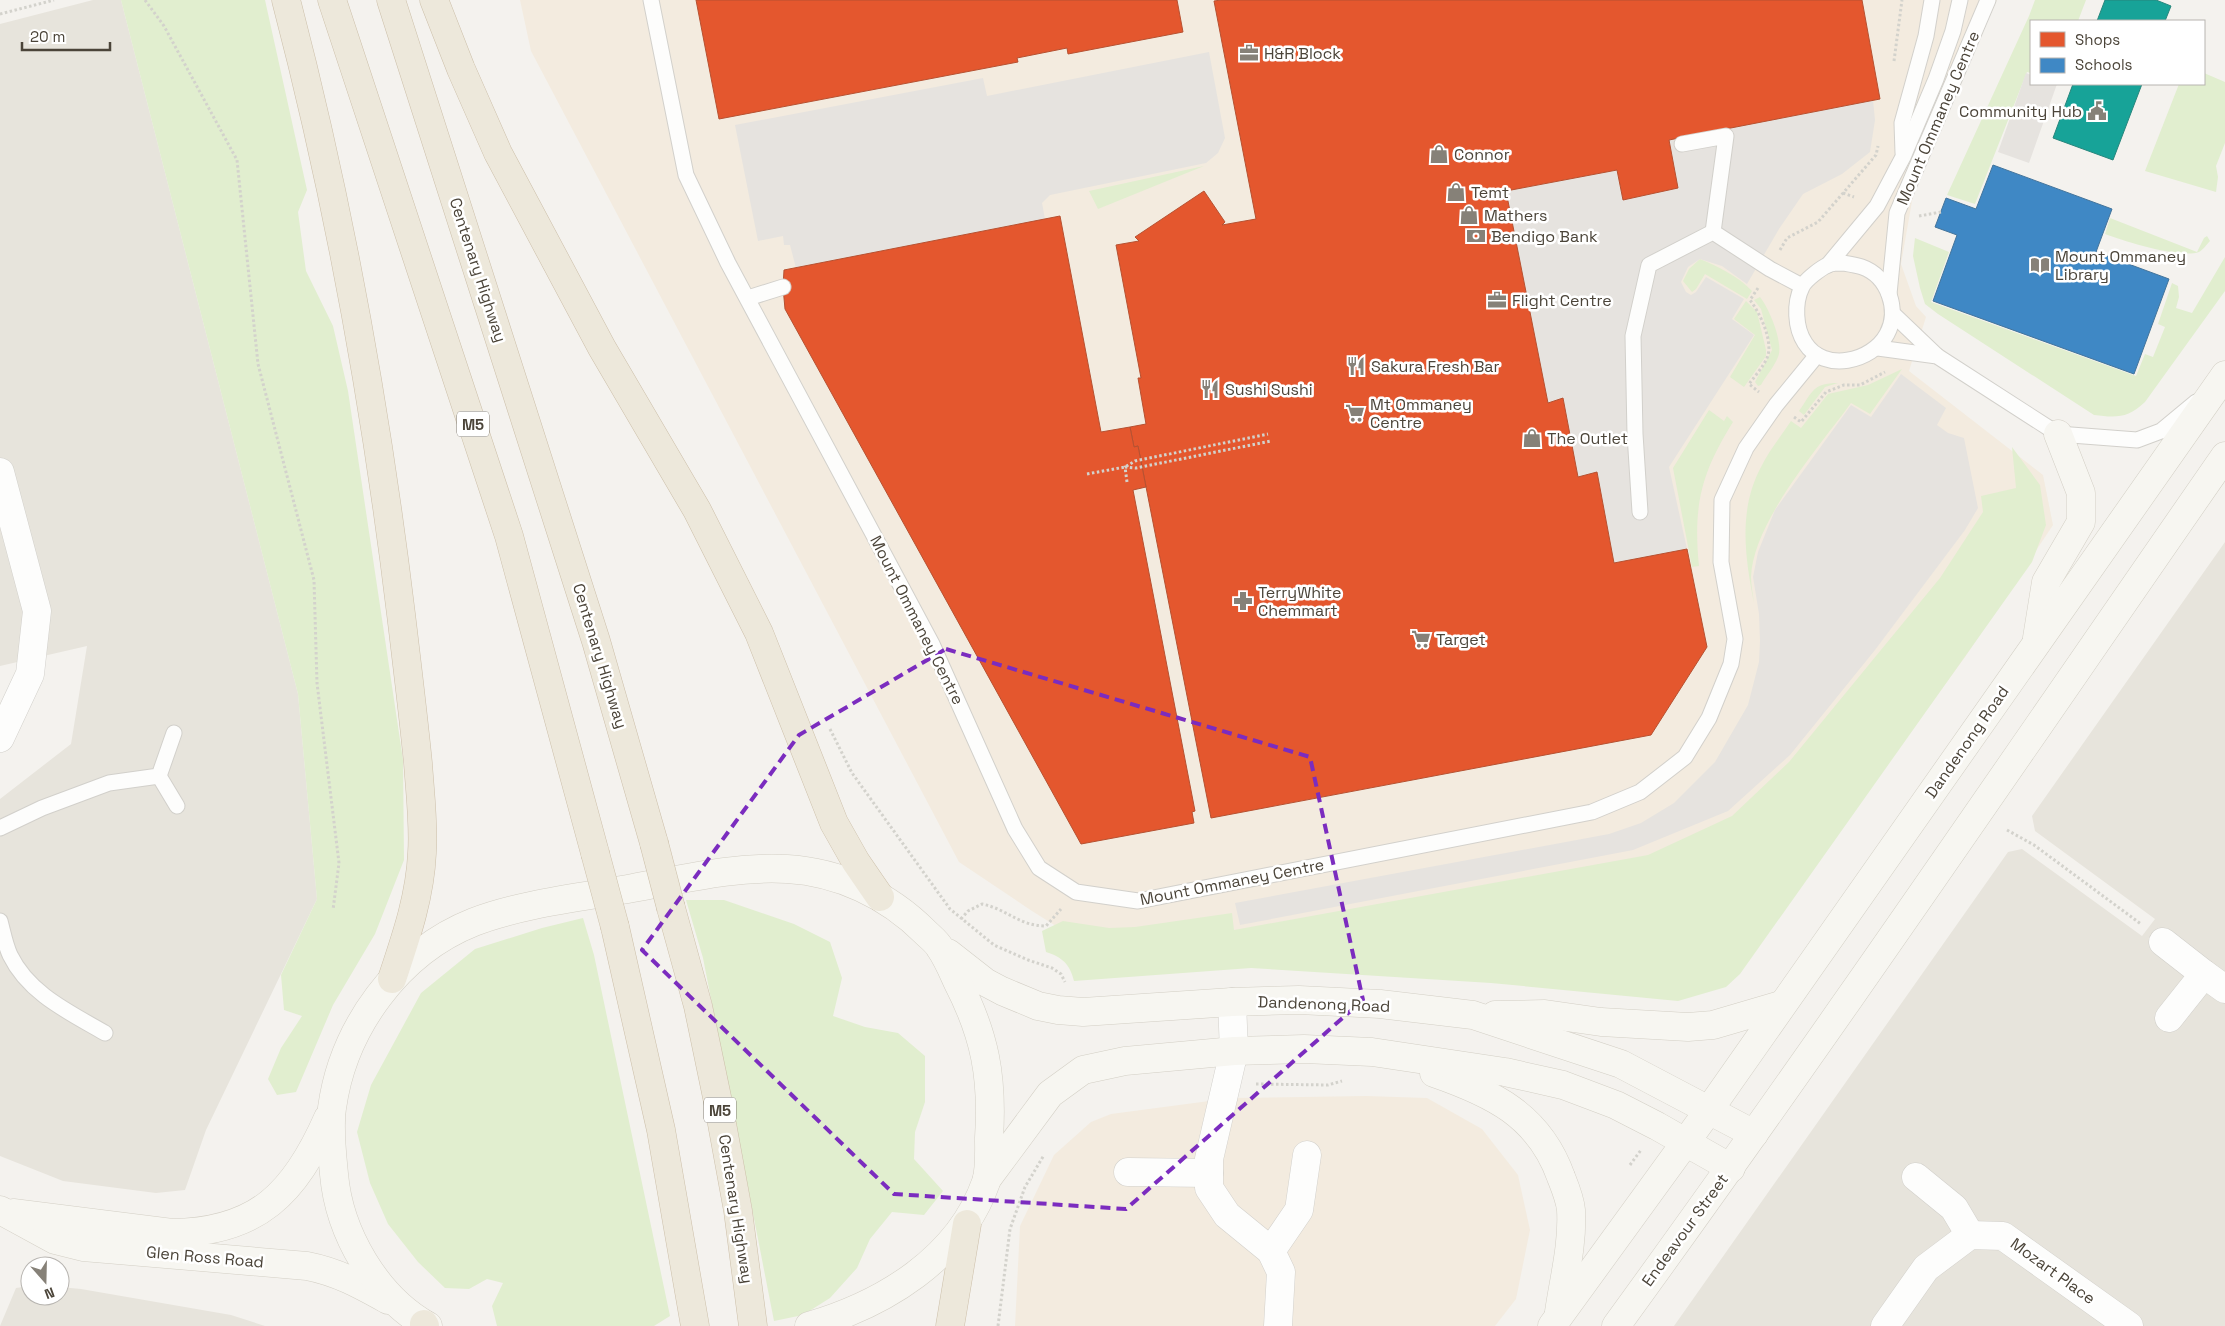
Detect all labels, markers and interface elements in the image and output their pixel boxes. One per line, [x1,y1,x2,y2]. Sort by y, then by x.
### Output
scale bar [22,20,110,52]
legend [2030,20,2205,85]
text: 20 m [30,27,65,46]
street label: Mount Ommaney Centre [1892,28,1984,208]
text: Shops [2075,30,2120,49]
office icon: H&R Block [1238,42,1260,64]
place label: H&R Block [1264,43,1341,64]
text: Schools [2075,55,2133,74]
public building icon: Community Hub [2086,100,2108,122]
place label: Community Hub [1959,101,2082,122]
shop icon: Connor [1428,143,1450,165]
place label: Connor [1454,144,1510,165]
shop icon: Temt [1445,181,1467,203]
place label: Temt [1471,182,1509,203]
street label: Centenary Highway [445,195,511,345]
shop icon: Mathers [1458,204,1480,226]
place label: Mathers [1484,205,1547,226]
bank icon: Bendigo Bank [1465,225,1487,247]
place label: Bendigo Bank [1491,226,1598,247]
place label: Mount Ommaney Library [2055,246,2186,285]
library icon: Mount Ommaney Library [2029,254,2051,276]
office icon: Flight Centre [1486,289,1508,311]
place label: Flight Centre [1512,290,1612,311]
restaurant icon: Sakura Fresh Bar [1345,355,1367,377]
place label: Sakura Fresh Bar [1371,356,1500,377]
restaurant icon: Sushi Sushi [1199,378,1221,400]
place label: Sushi Sushi [1225,379,1313,400]
place label: Mt Ommaney Centre [1370,394,1472,433]
supermarket icon: Mt Ommaney Centre [1344,402,1366,424]
road number: M5 [457,412,489,436]
shop icon: The Outlet [1521,427,1543,449]
place label: The Outlet [1547,428,1628,449]
street label: Mount Ommaney Centre [865,532,969,708]
street label: Centenary Highway [568,581,632,731]
place label: TerryWhite Chemmart [1258,582,1341,621]
pharmacy icon: TerryWhite Chemmart [1232,590,1254,612]
supermarket icon: Target [1410,628,1432,650]
place label: Target [1436,629,1486,650]
street label: Dandenong Road [1920,682,2014,802]
street label: Mount Ommaney Centre [1138,854,1326,910]
street label: Dandenong Road [1257,991,1391,1017]
road number: M5 [704,1098,736,1122]
street label: Centenary Highway [714,1133,758,1285]
street label: Endeavour Street [1637,1169,1733,1291]
street label: Mozart Place [2006,1233,2100,1309]
street label: Glen Ross Road [145,1241,265,1273]
north arrow [20,1256,70,1306]
text: N [42,1283,57,1303]

